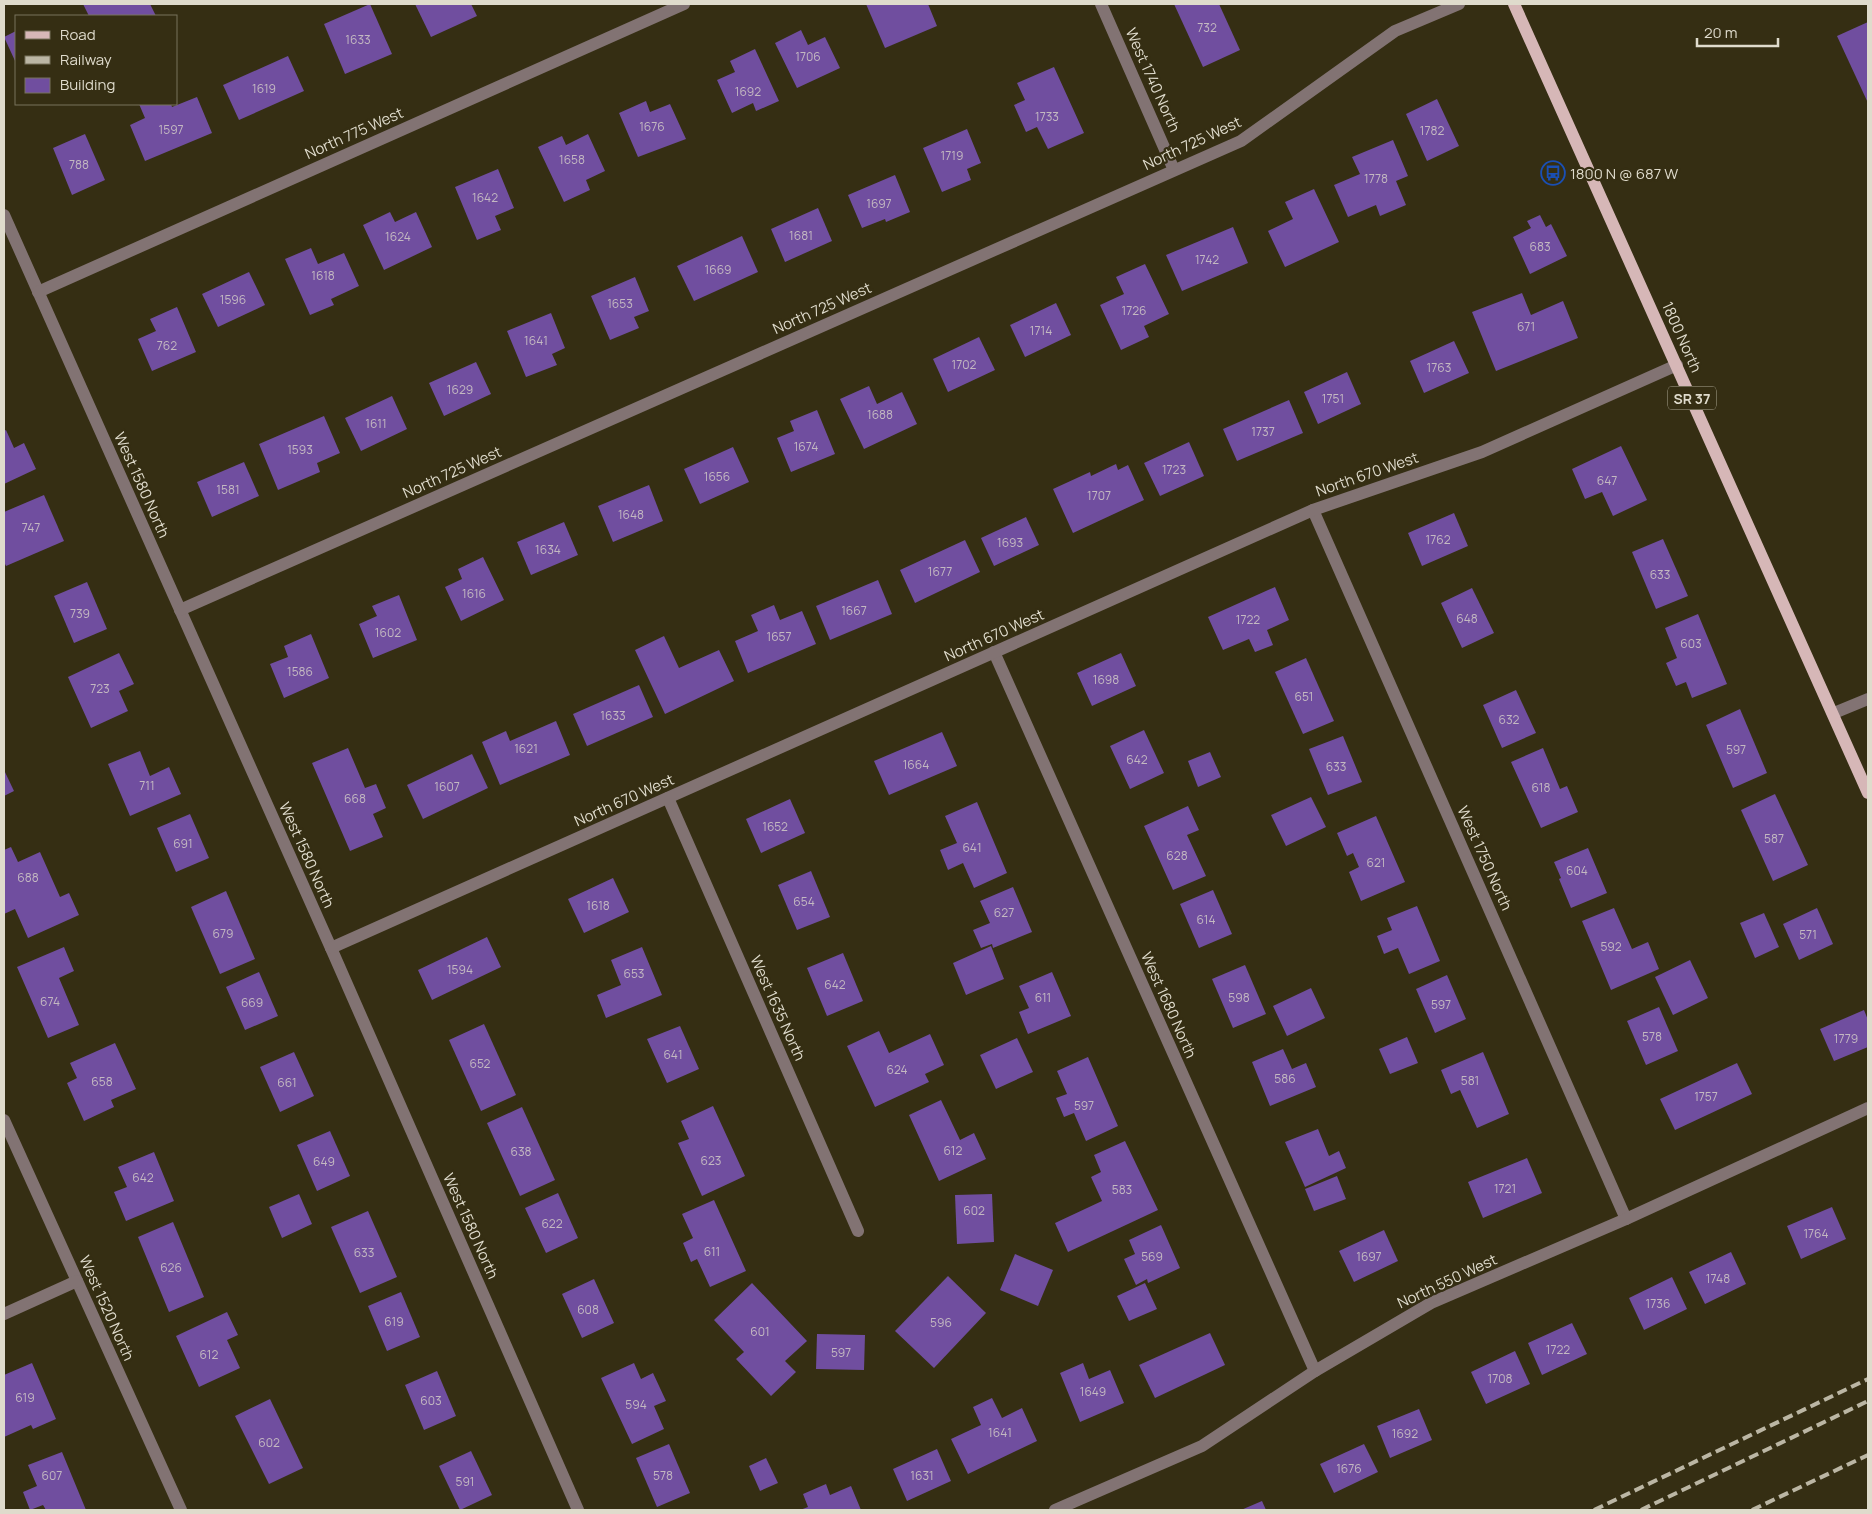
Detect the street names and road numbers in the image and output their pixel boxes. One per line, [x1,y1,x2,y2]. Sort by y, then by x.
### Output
street label: West 1740 North [1121,25,1185,136]
street label: North 775 West [302,102,406,164]
street label: North 725 West [1140,111,1244,175]
street label: North 725 West [769,277,875,339]
street label: 1800 North [1657,298,1707,376]
road number: SR 37 [1668,386,1716,409]
street label: West 1580 North [109,429,175,541]
street label: North 725 West [399,441,505,503]
street label: North 670 West [1313,447,1421,501]
street label: North 670 West [941,604,1047,666]
street label: North 670 West [571,769,677,831]
street label: West 1580 North [274,799,340,911]
street label: West 1750 North [1453,802,1517,914]
street label: West 1680 North [1136,949,1202,1062]
street label: West 1635 North [745,952,811,1064]
street label: West 1580 North [438,1170,504,1282]
street label: North 550 West [1394,1249,1500,1313]
street label: West 1520 North [74,1252,140,1364]

